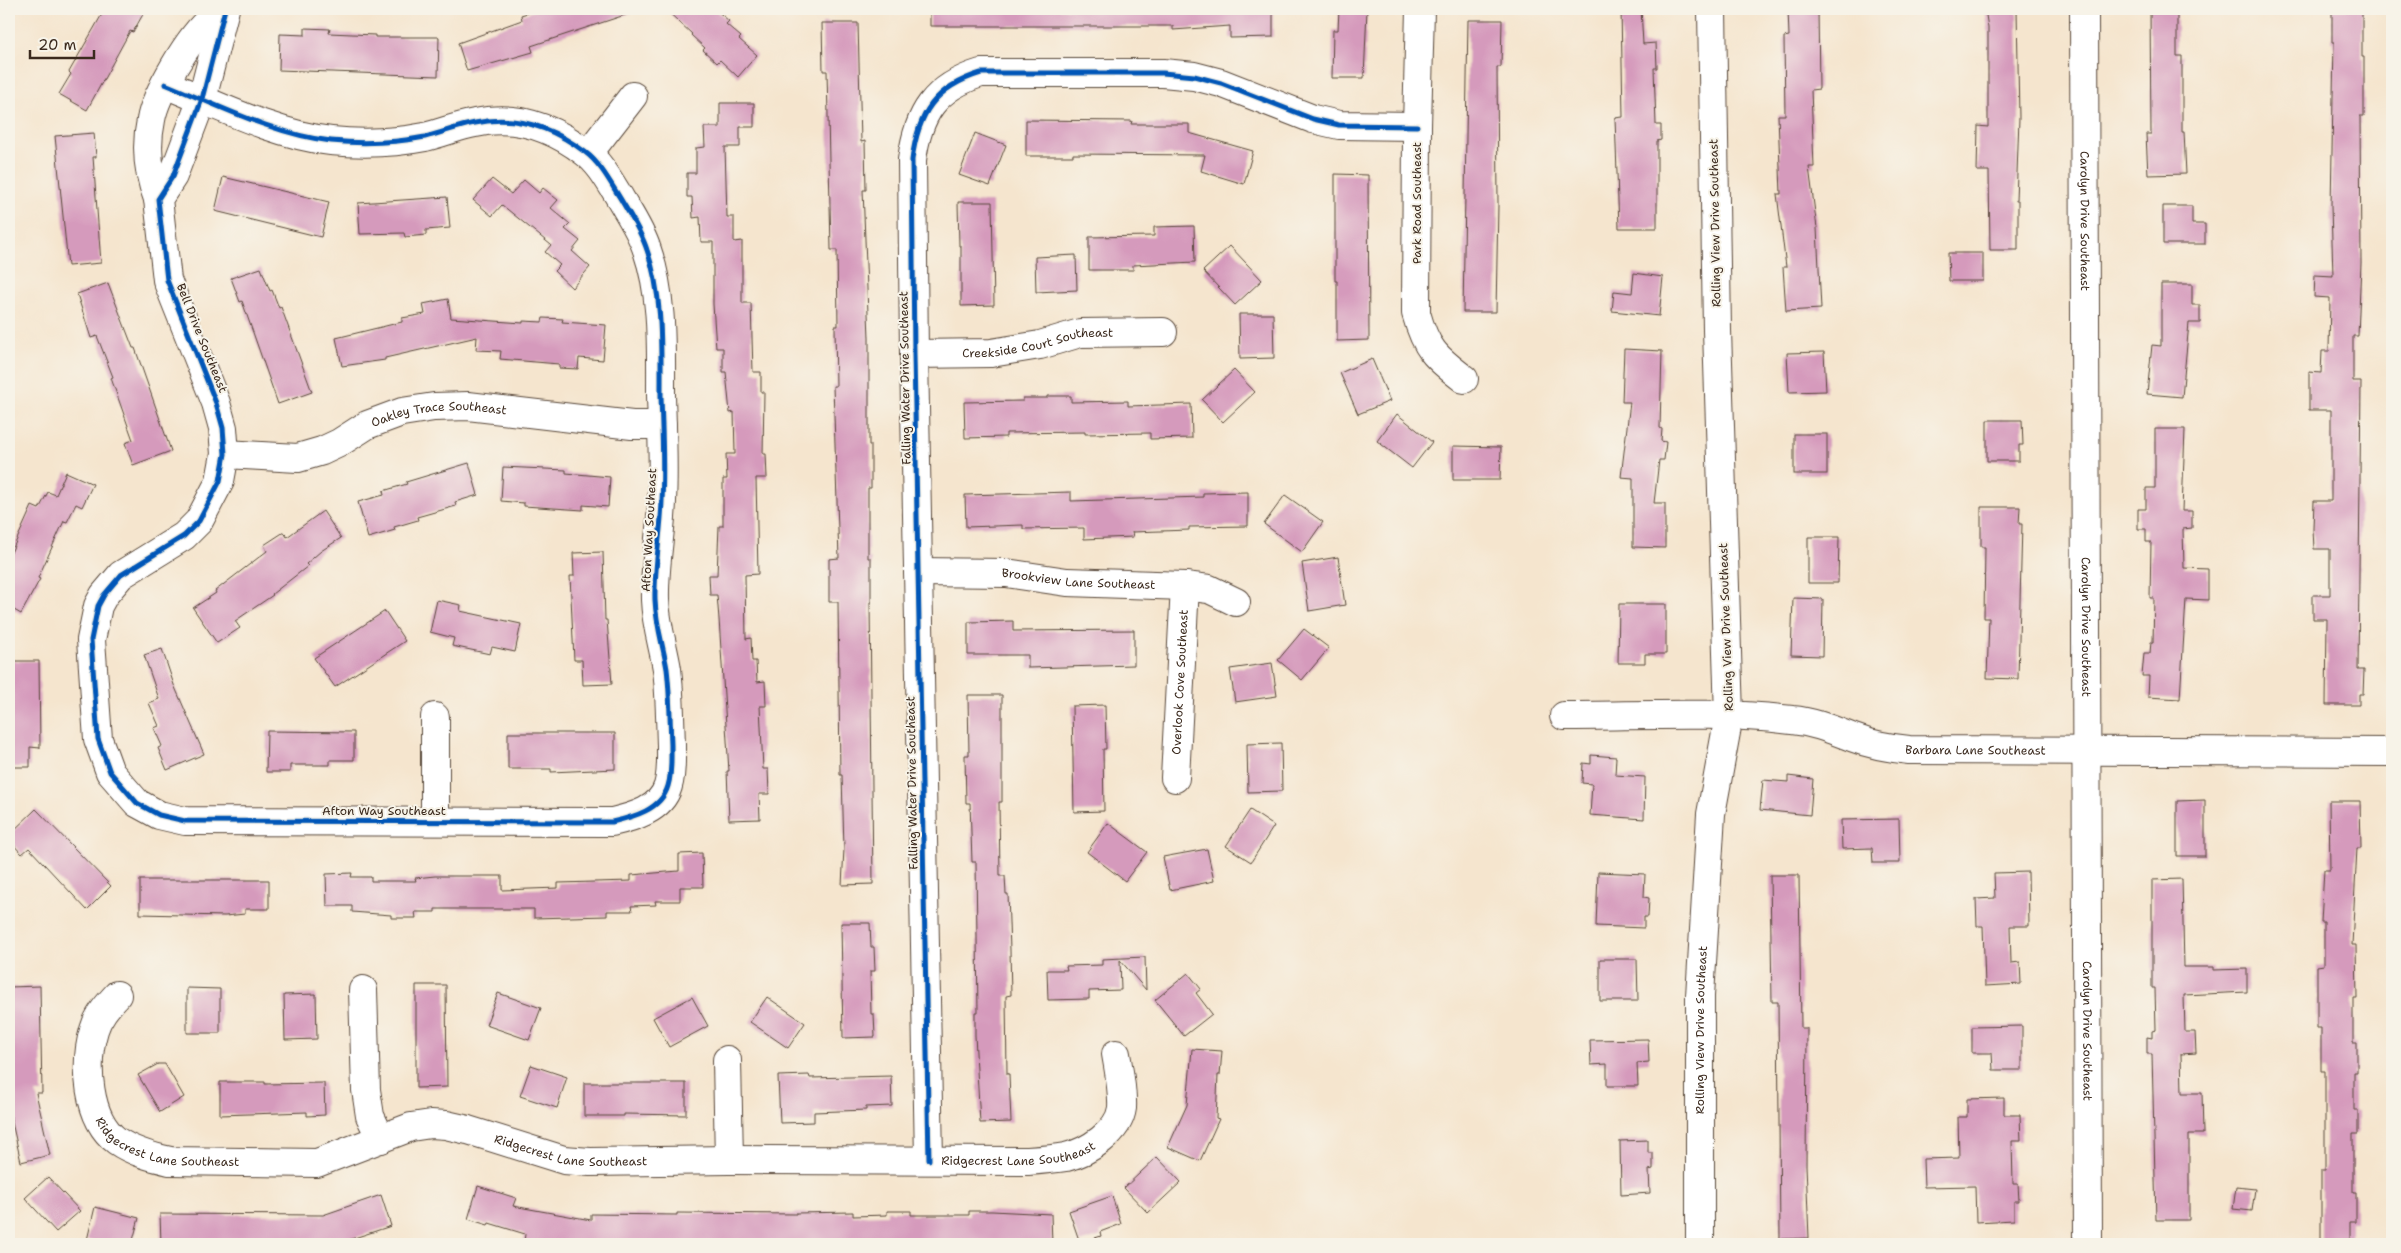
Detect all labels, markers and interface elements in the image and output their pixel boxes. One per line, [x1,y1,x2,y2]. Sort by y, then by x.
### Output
scale bar [30,28,94,60]
text: 20 m [38,35,77,55]
street label: Rolling View Drive Southeast [1706,139,1724,307]
street label: Park Road Southeast [1409,142,1425,264]
street label: Carolyn Drive Southeast [2076,151,2093,291]
street label: Bell Drive Southeast [173,281,231,395]
street label: Falling Water Drive Southeast [895,291,915,465]
street label: Creekside Court Southeast [962,325,1113,361]
street label: Oakley Trace Southeast [369,398,507,431]
street label: Afton Way Southeast [638,468,660,592]
street label: Rolling View Drive Southeast [1715,543,1737,711]
street label: Carolyn Drive Southeast [2078,557,2094,697]
street label: Brookview Lane Southeast [1002,565,1156,593]
street label: Overlook Cove Southeast [1168,609,1192,755]
street label: Falling Water Drive Southeast [902,696,922,870]
street label: Barbara Lane Southeast [1904,742,2046,759]
street label: Afton Way Southeast [322,803,446,819]
street label: Rolling View Drive Southeast [1692,945,1711,1114]
street label: Carolyn Drive Southeast [2079,961,2096,1101]
street label: Ridgecrest Lane Southeast [92,1114,239,1170]
street label: Ridgecrest Lane Southeast [492,1131,647,1170]
street label: Ridgecrest Lane Southeast [941,1138,1098,1169]

